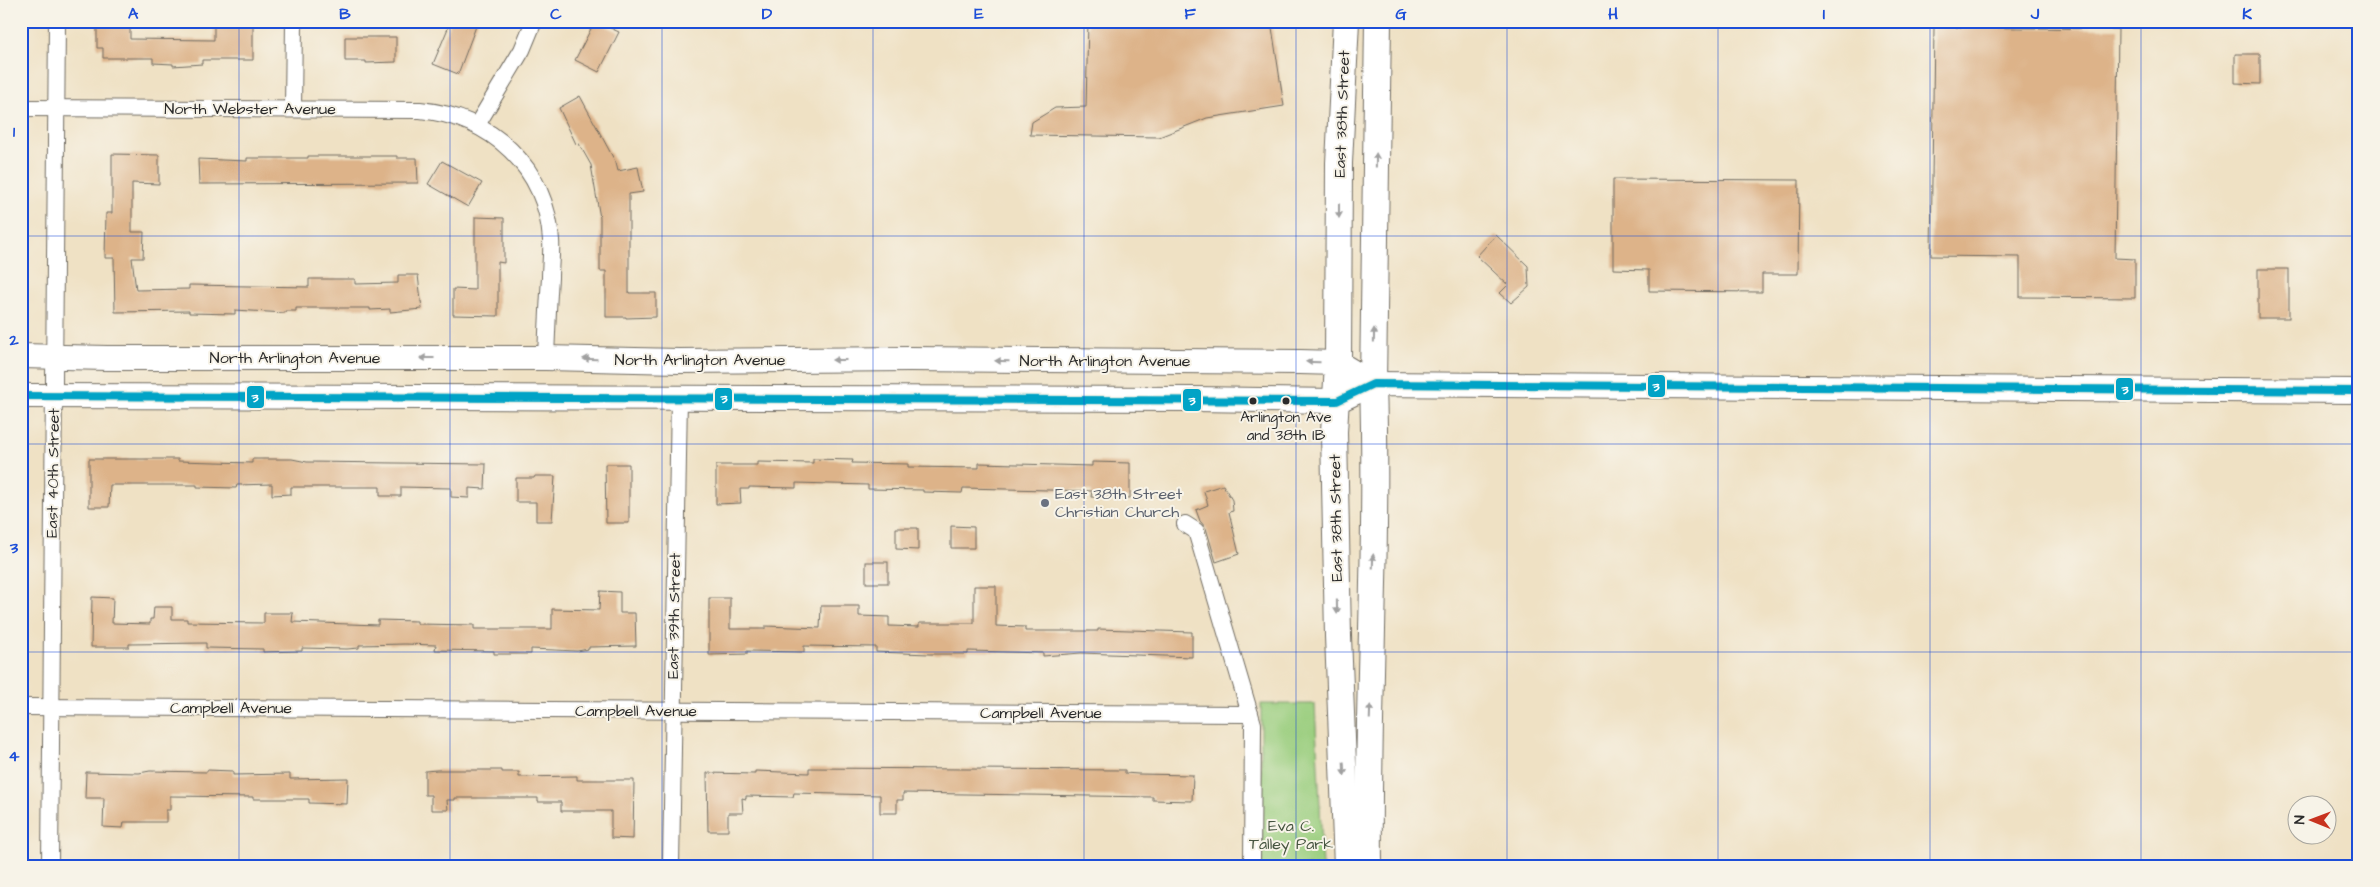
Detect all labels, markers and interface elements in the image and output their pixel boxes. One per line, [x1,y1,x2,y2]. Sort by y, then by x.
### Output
text: A [128,3,139,25]
text: B [339,3,351,25]
text: C [550,3,562,25]
text: D [762,3,773,25]
text: E [974,3,984,25]
text: F [1184,3,1196,25]
text: G [1395,3,1407,25]
text: H [1608,3,1618,25]
text: I [1823,3,1825,25]
text: J [2030,3,2040,25]
text: K [2242,3,2252,25]
street label: East 38th Street [1329,50,1355,178]
street label: North Webster Avenue [164,98,336,120]
text: 1 [13,121,16,143]
one-way arrow [1373,152,1381,168]
one-way arrow [1335,204,1343,220]
one-way arrow [1370,327,1378,343]
text: 2 [8,329,19,351]
street label: North Arlington Avenue [210,347,381,370]
street label: North Arlington Avenue [615,349,786,372]
street label: North Arlington Avenue [1020,350,1191,373]
one-way arrow [419,354,435,362]
one-way arrow [581,355,597,363]
one-way arrow [831,356,847,364]
one-way arrow [994,357,1010,365]
one-way arrow [1304,358,1320,366]
line badge: 3 [1647,374,1666,398]
text: 3 [1651,377,1660,397]
line badge: 3 [2115,377,2134,401]
text: 3 [2120,380,2129,400]
line badge: 3 [246,385,265,409]
line badge: 3 [714,387,733,411]
text: 3 [250,388,259,408]
line badge: 3 [1182,388,1202,412]
text: 3 [719,389,728,409]
text: 3 [1187,391,1196,411]
unlabelled marker [1248,396,1258,406]
marker: Arlington Ave and 38th IB [1281,396,1291,406]
street label: East 40th Street [41,407,65,538]
place label: Arlington Ave and 38th IB [1240,407,1332,446]
street label: East 38th Street [1324,454,1348,582]
place label: East 38th Street Christian Church [1055,483,1183,523]
marker: East 38th Street Christian Church [1039,497,1051,509]
text: 3 [9,537,19,559]
street label: East 39th Street [662,552,686,679]
one-way arrow [1369,553,1377,569]
one-way arrow [1333,599,1341,615]
street label: Campbell Avenue [170,697,292,719]
street label: Campbell Avenue [575,700,697,722]
street label: Campbell Avenue [980,702,1102,724]
one-way arrow [1366,704,1374,720]
text: 4 [9,745,20,767]
one-way arrow [1340,762,1348,778]
north arrow [2288,794,2338,844]
park label: Eva C. Talley Park [1249,815,1333,856]
text: N [2290,815,2310,824]

